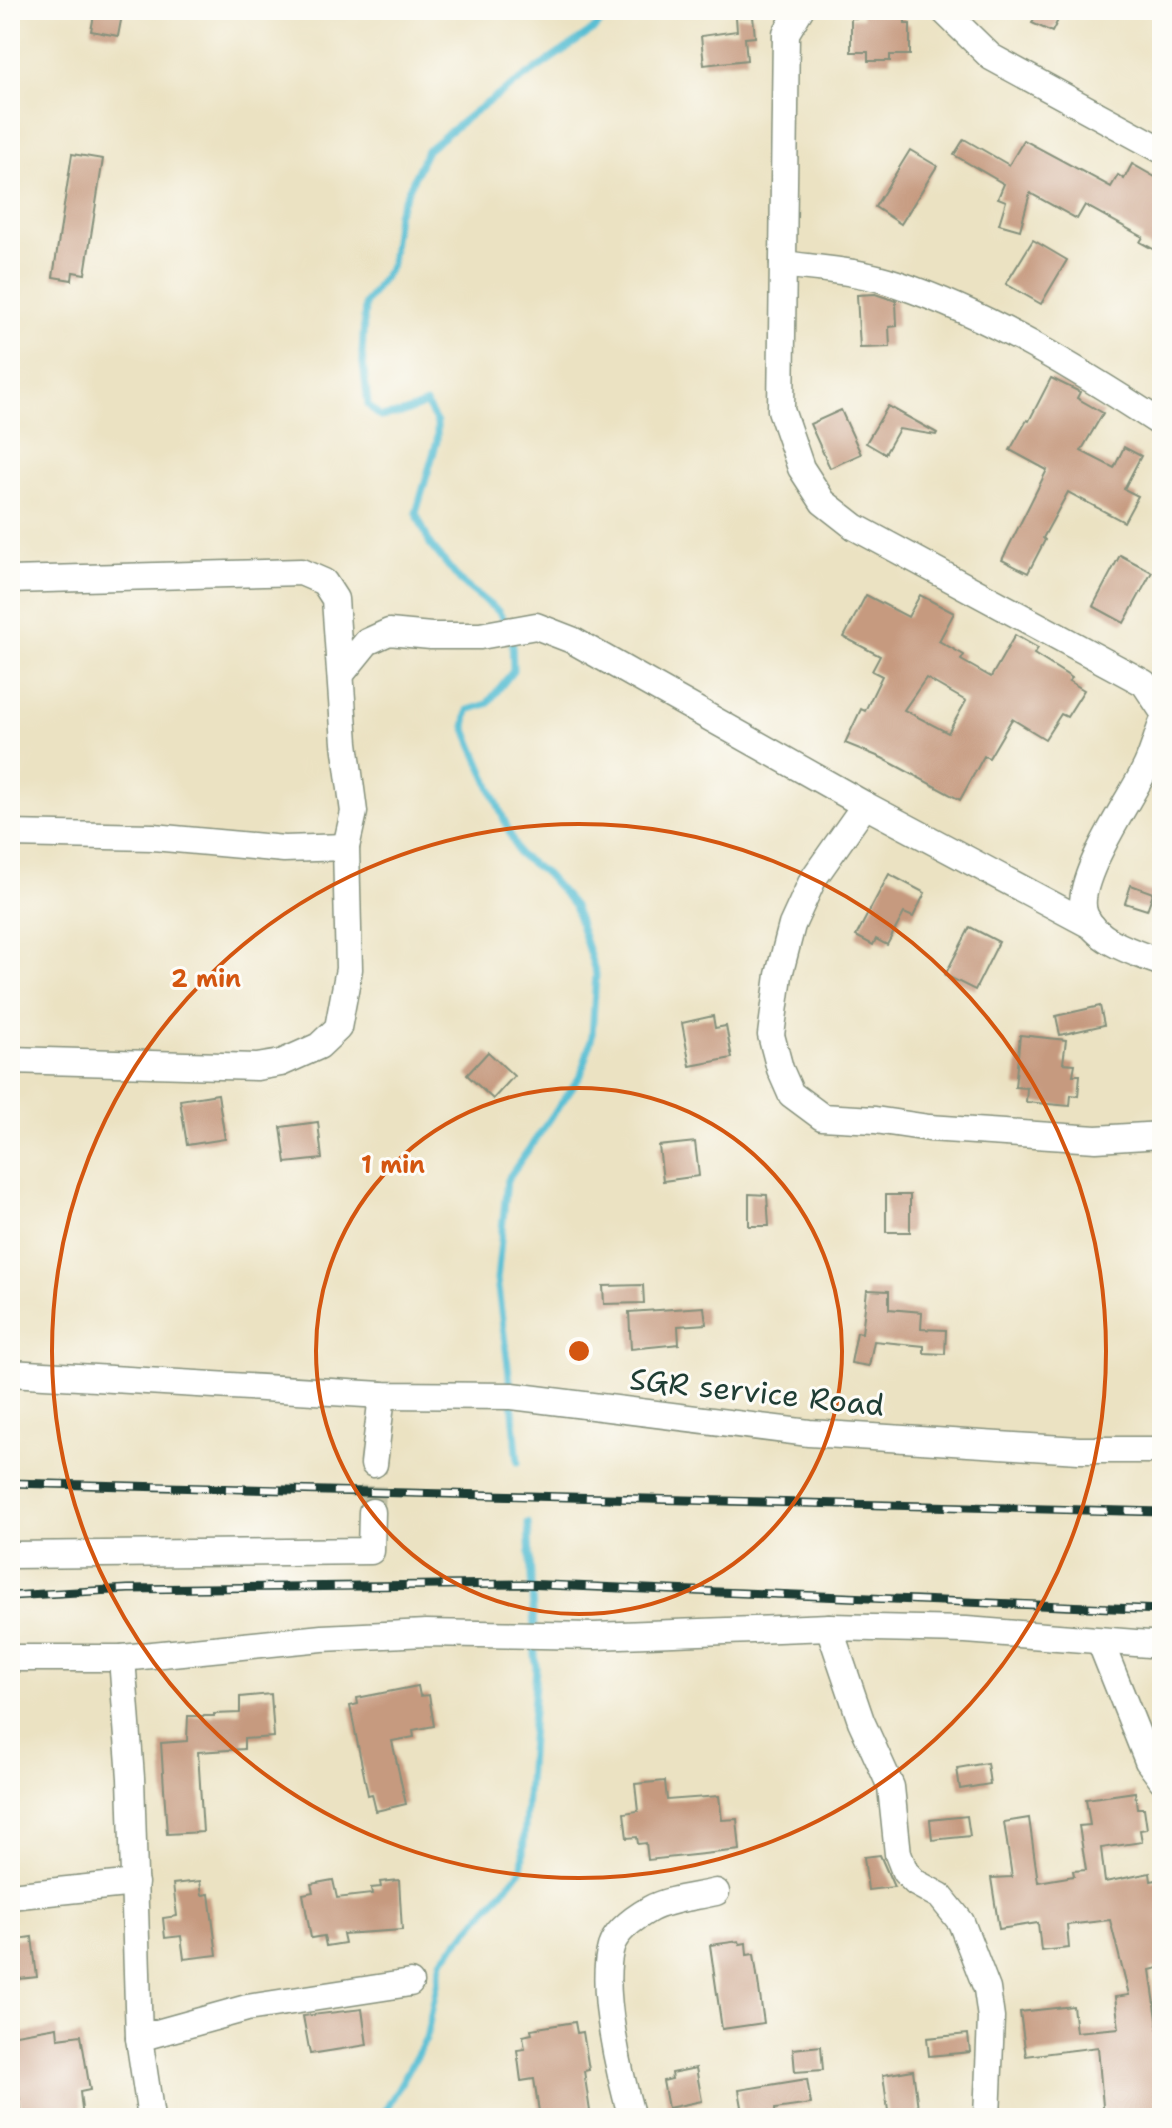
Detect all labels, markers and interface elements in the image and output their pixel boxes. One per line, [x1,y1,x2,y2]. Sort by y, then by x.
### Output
text: 2 min [171,963,241,995]
text: 1 min [361,1149,425,1181]
centre of rings [565,1337,593,1365]
street label: SGR service Road [628,1358,886,1426]

